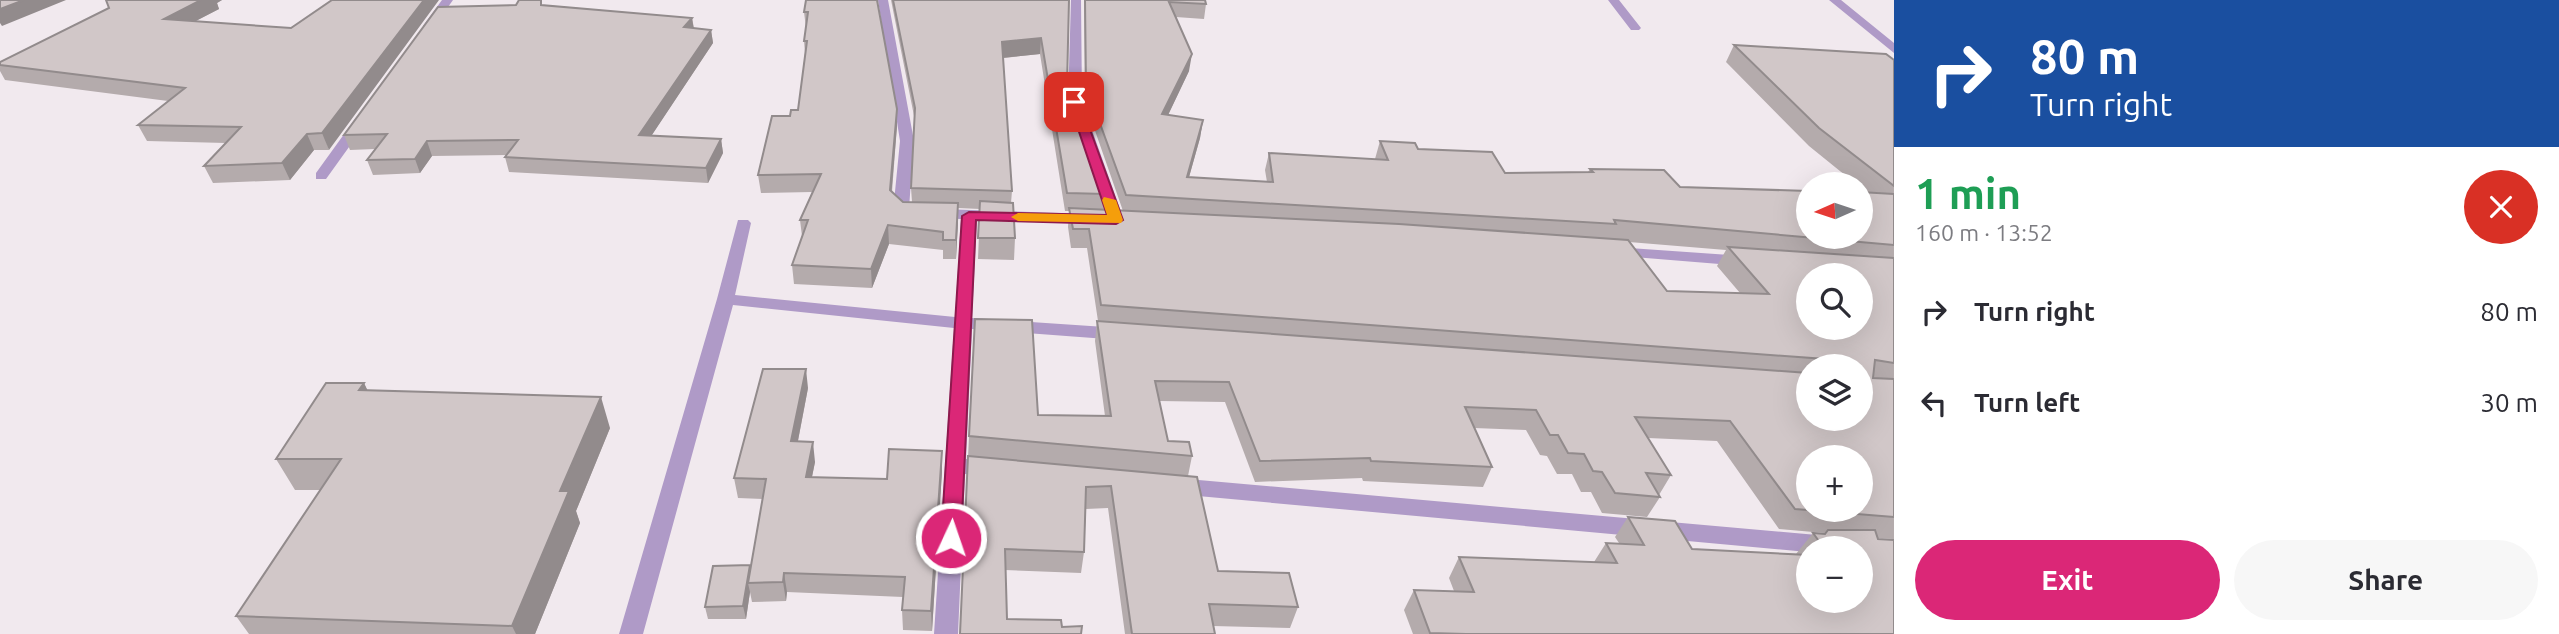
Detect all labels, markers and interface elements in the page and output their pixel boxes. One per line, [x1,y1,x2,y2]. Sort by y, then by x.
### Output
icon: right [1915,28,2006,119]
text: 80 m [2030,28,2139,83]
pin [1044,72,1104,132]
icon: arrive [1055,83,1093,121]
text: Turn right [2030,86,2172,122]
text: 1 min [1915,170,2021,217]
button: close [2464,170,2538,244]
north arrow [1796,172,1872,248]
map controls [1796,172,1873,613]
text: 160 m · 13:52 [1915,220,2053,245]
button: search [1796,263,1873,340]
icon: right [1915,293,1953,331]
text: Turn right [1974,297,2095,326]
text: 80 m [2480,297,2538,326]
button: layers [1796,354,1873,431]
icon: left [1915,384,1953,422]
text: Turn left [1974,388,2080,417]
text: 30 m [2480,388,2538,417]
button: + [1796,445,1873,522]
position arrow [914,501,988,575]
button: − [1796,536,1873,613]
button: Exit [1915,540,2220,620]
button: Share [2234,540,2538,620]

